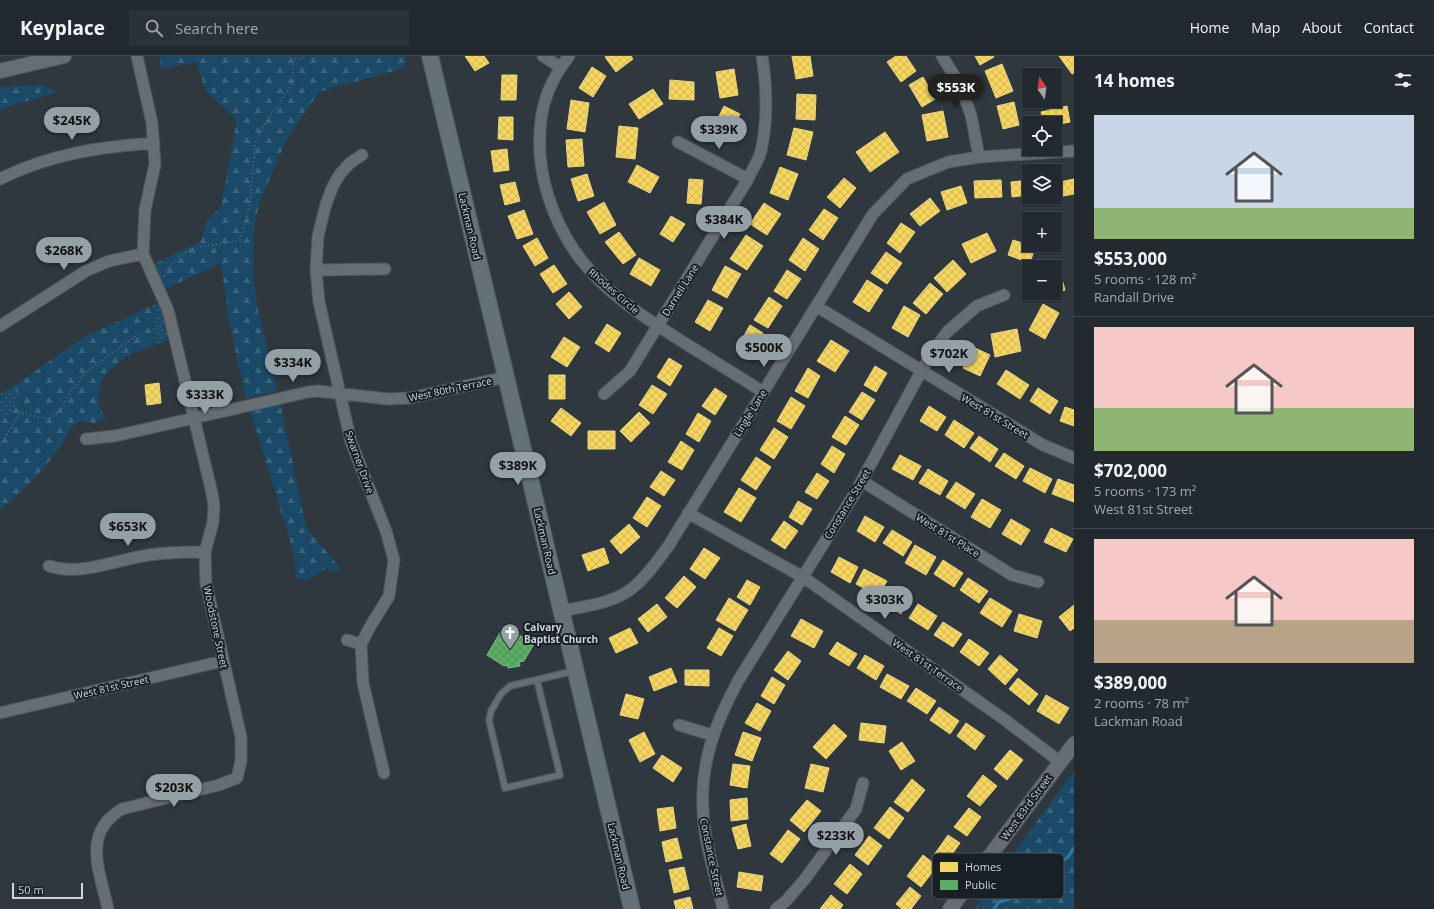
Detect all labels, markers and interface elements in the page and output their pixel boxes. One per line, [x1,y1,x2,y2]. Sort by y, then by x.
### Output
search box [129,10,409,46]
text: Keyplace [20,15,105,41]
icon: search [143,17,165,39]
text: Search here [175,18,259,38]
text: Home [1190,18,1229,37]
text: Map [1251,18,1280,37]
text: About [1302,18,1342,37]
text: Contact [1364,18,1414,37]
north arrow [1022,68,1062,108]
map controls [1022,68,1062,300]
text: 14 homes [1094,69,1175,92]
icon: filters [1392,69,1414,91]
pin: $553K [928,74,984,108]
text: $553K [937,78,975,96]
pin: $245K [44,107,100,141]
text: $245K [53,111,91,129]
pin: $339K [691,116,747,150]
button: locate [1022,116,1062,156]
text: $339K [700,120,738,138]
icon: home [1218,141,1290,213]
button: layers [1022,164,1062,204]
street label: Lackman Road [456,191,484,261]
pin: $384K [696,206,752,240]
text: $384K [705,210,743,228]
button: + [1022,212,1062,252]
pin: $268K [36,237,92,271]
text: $268K [45,241,83,259]
text: $553,000 [1094,247,1167,270]
button: − [1022,260,1062,300]
street label: Darnell Lane [658,261,702,319]
street label: Rhodes Circle [586,265,643,317]
text: 5 rooms · 128 m² [1094,270,1196,288]
text: Randall Drive [1094,288,1174,306]
pin: $500K [736,334,792,368]
text: $500K [745,338,783,356]
pin: $702K [921,340,977,374]
text: $702K [930,344,968,362]
pin: $334K [265,349,321,383]
text: $334K [274,353,312,371]
icon: home [1218,353,1290,425]
street label: West 80th Terrace [407,373,493,405]
pin: $333K [177,381,233,415]
text: $333K [186,385,224,403]
street label: Lingle Lane [730,387,770,439]
street label: West 81st Street [959,390,1032,442]
street label: Swarner Drive [342,429,378,496]
pin: $389K [490,452,546,486]
text: $389K [499,456,537,474]
text: $702,000 [1094,459,1167,482]
street label: Constance Street [821,466,874,542]
text: 5 rooms · 173 m² [1094,482,1196,500]
text: West 81st Street [1094,500,1193,518]
street label: Lackman Road [531,506,559,576]
street label: West 81st Place [913,510,983,560]
pin: $653K [100,513,156,547]
text: $653K [109,517,147,535]
icon: home [1218,565,1290,637]
street label: Woodstone Street [200,584,232,670]
pin: $303K [857,586,913,620]
text: $303K [866,590,904,608]
place label: Calvary Baptist Church [524,620,598,646]
church icon: Calvary Baptist Church [499,622,521,650]
street label: West 81st Terrace [890,635,966,695]
text: $389,000 [1094,671,1167,694]
street label: West 81st Street [72,672,150,702]
text: 2 rooms · 78 m² [1094,694,1189,712]
text: Lackman Road [1094,712,1183,730]
street label: West 83rd Street [997,771,1055,843]
pin: $203K [146,774,202,808]
text: $203K [155,778,193,796]
street label: Constance Street [697,817,727,898]
street label: Lackman Road [605,821,633,891]
pin: $233K [808,822,864,856]
text: $233K [817,826,855,844]
legend [932,853,1064,899]
text: Homes [965,859,1001,874]
text: Public [965,877,996,892]
scale bar [12,881,83,900]
text: 50 m [18,882,44,897]

